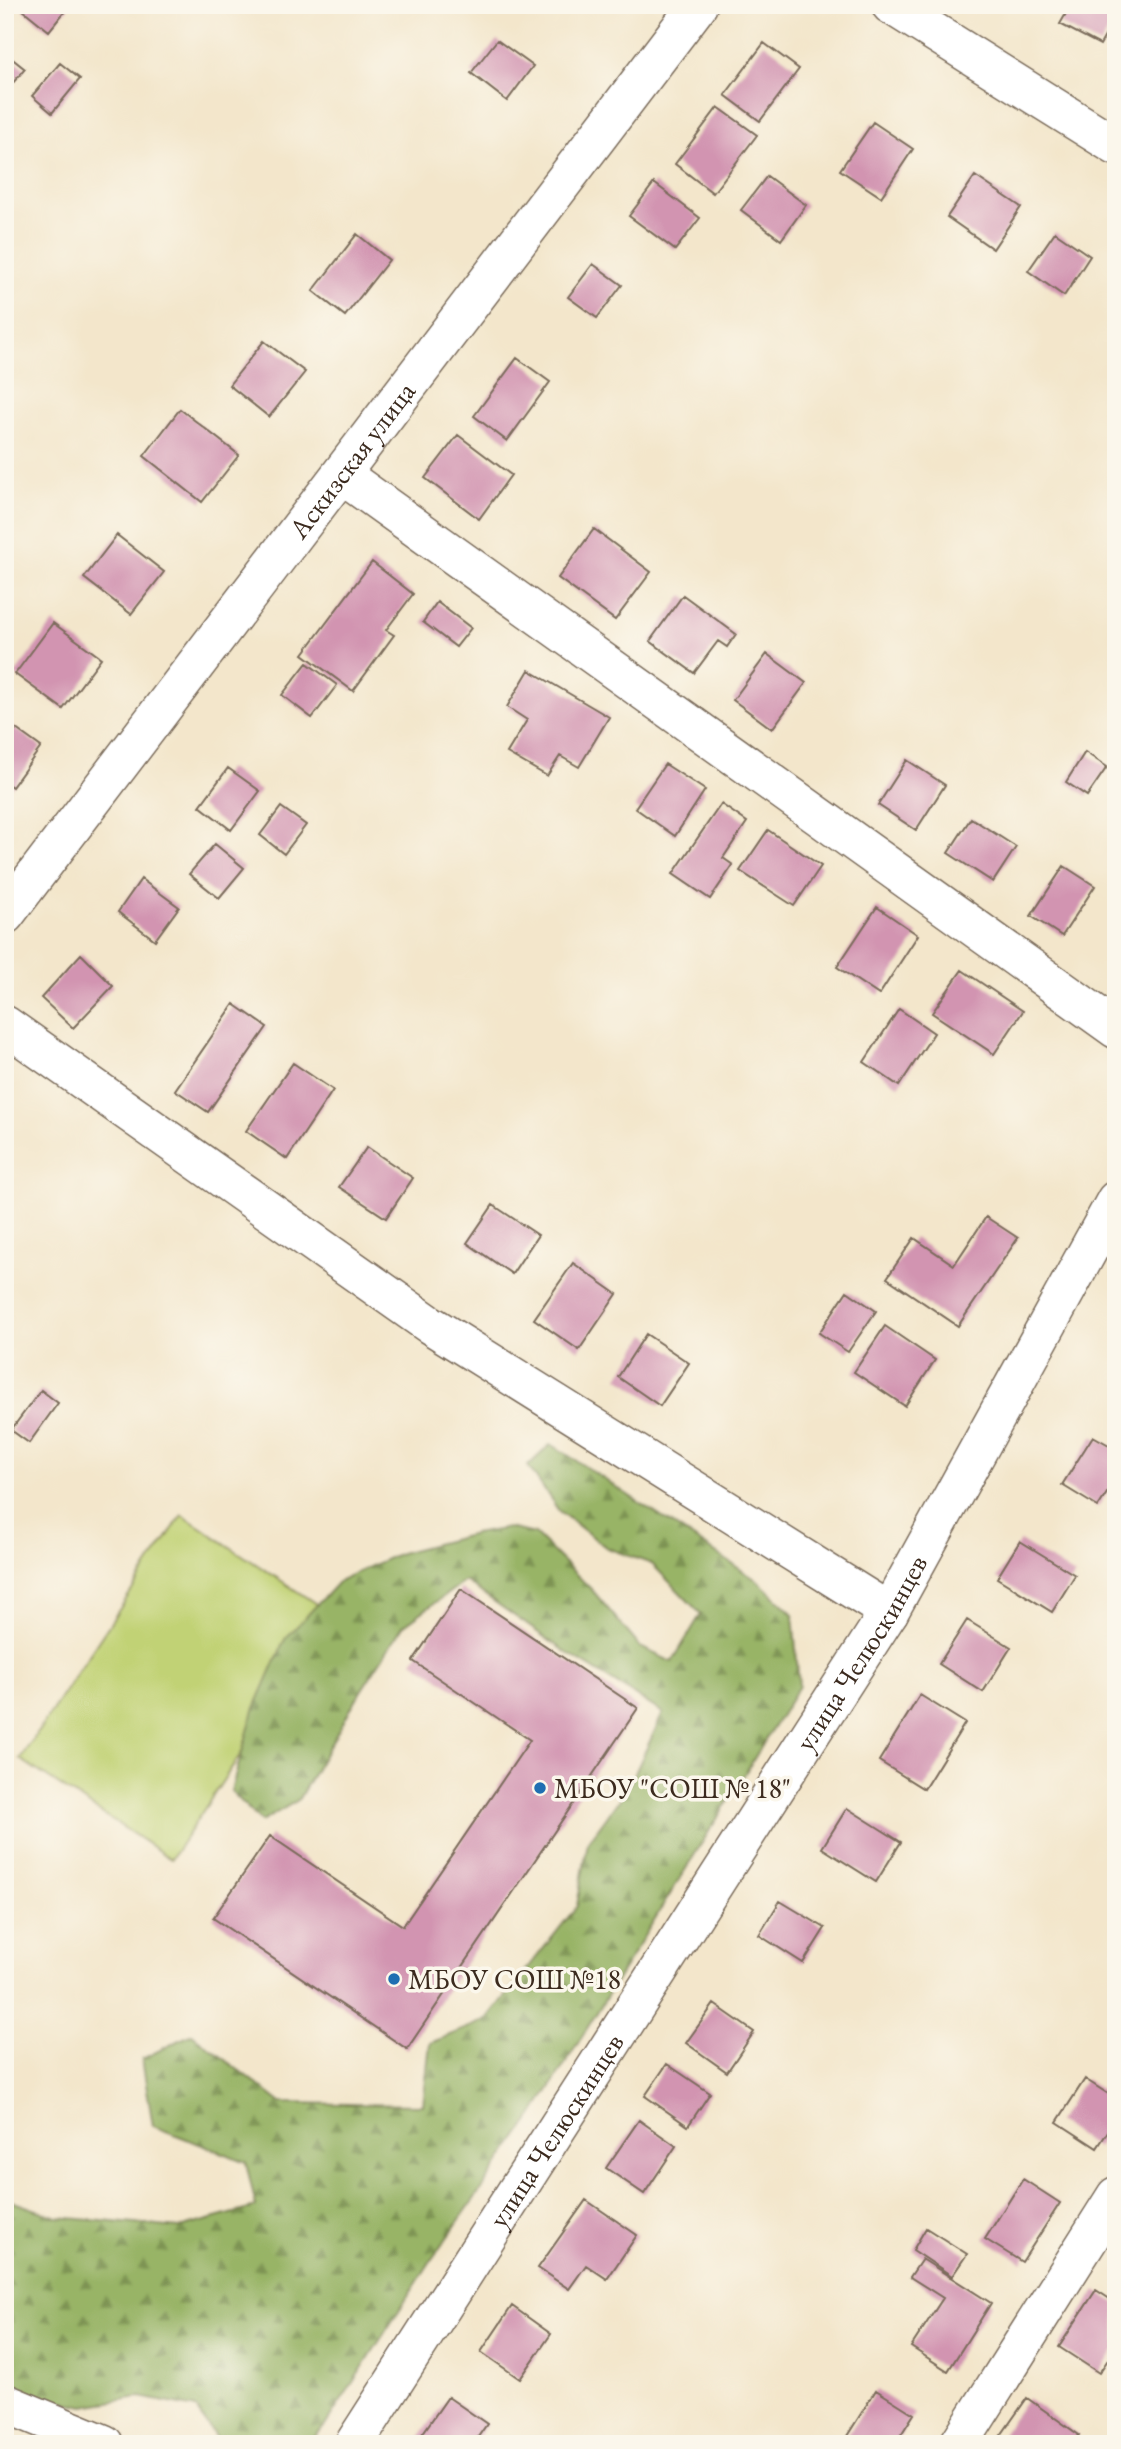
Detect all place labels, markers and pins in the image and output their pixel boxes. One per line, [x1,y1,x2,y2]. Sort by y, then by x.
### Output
place label: МБОУ "СОШ № 18" [554,1770,791,1806]
marker: МБОУ "СОШ № 18" [532,1780,548,1796]
place label: МБОУ СОШ №18 [408,1961,621,1997]
marker: МБОУ СОШ №18 [386,1971,402,1987]

